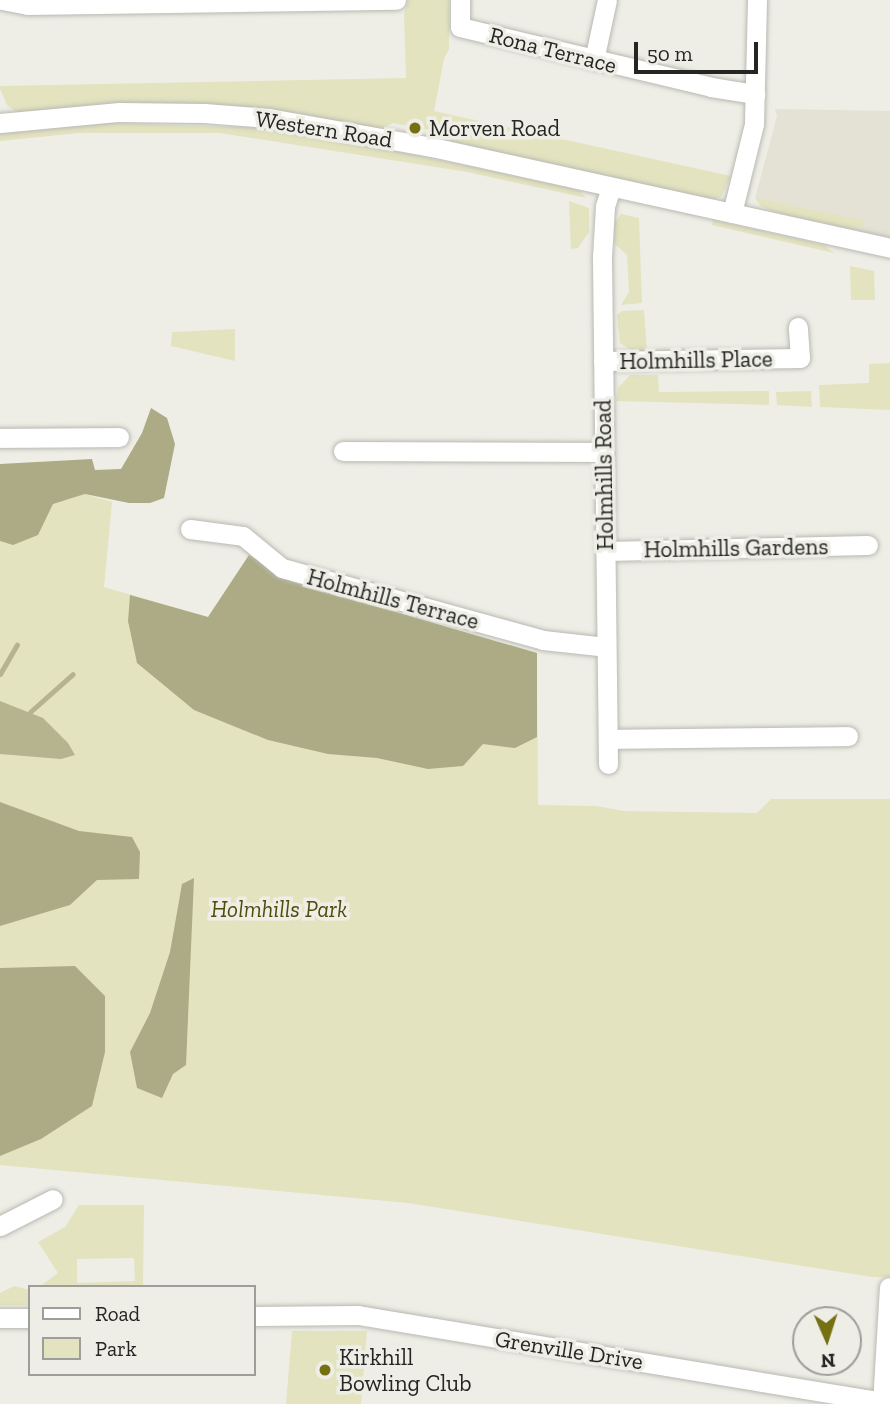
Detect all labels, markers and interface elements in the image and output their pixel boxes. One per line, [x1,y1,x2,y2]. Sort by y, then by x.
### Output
street label: Rona Terrace [486,21,620,79]
scale bar [638,28,762,72]
text: 50 m [647,41,693,66]
street label: Western Road [254,105,394,153]
place label: Morven Road [429,114,560,142]
marker: Morven Road [407,120,423,136]
street label: Holmhills Place [619,345,773,375]
street label: Holmhills Road [589,399,619,551]
street label: Holmhills Gardens [643,533,829,563]
street label: Holmhills Terrace [304,563,482,635]
park label: Holmhills Park [211,895,347,923]
legend [28,1285,256,1376]
text: Road [95,1301,140,1326]
north arrow [792,1306,862,1376]
street label: Grenville Drive [493,1325,645,1375]
text: Park [95,1336,137,1361]
place label: Kirkhill Bowling Club [339,1343,472,1397]
text: N [820,1349,836,1372]
marker: Kirkhill Bowling Club [317,1362,333,1378]

